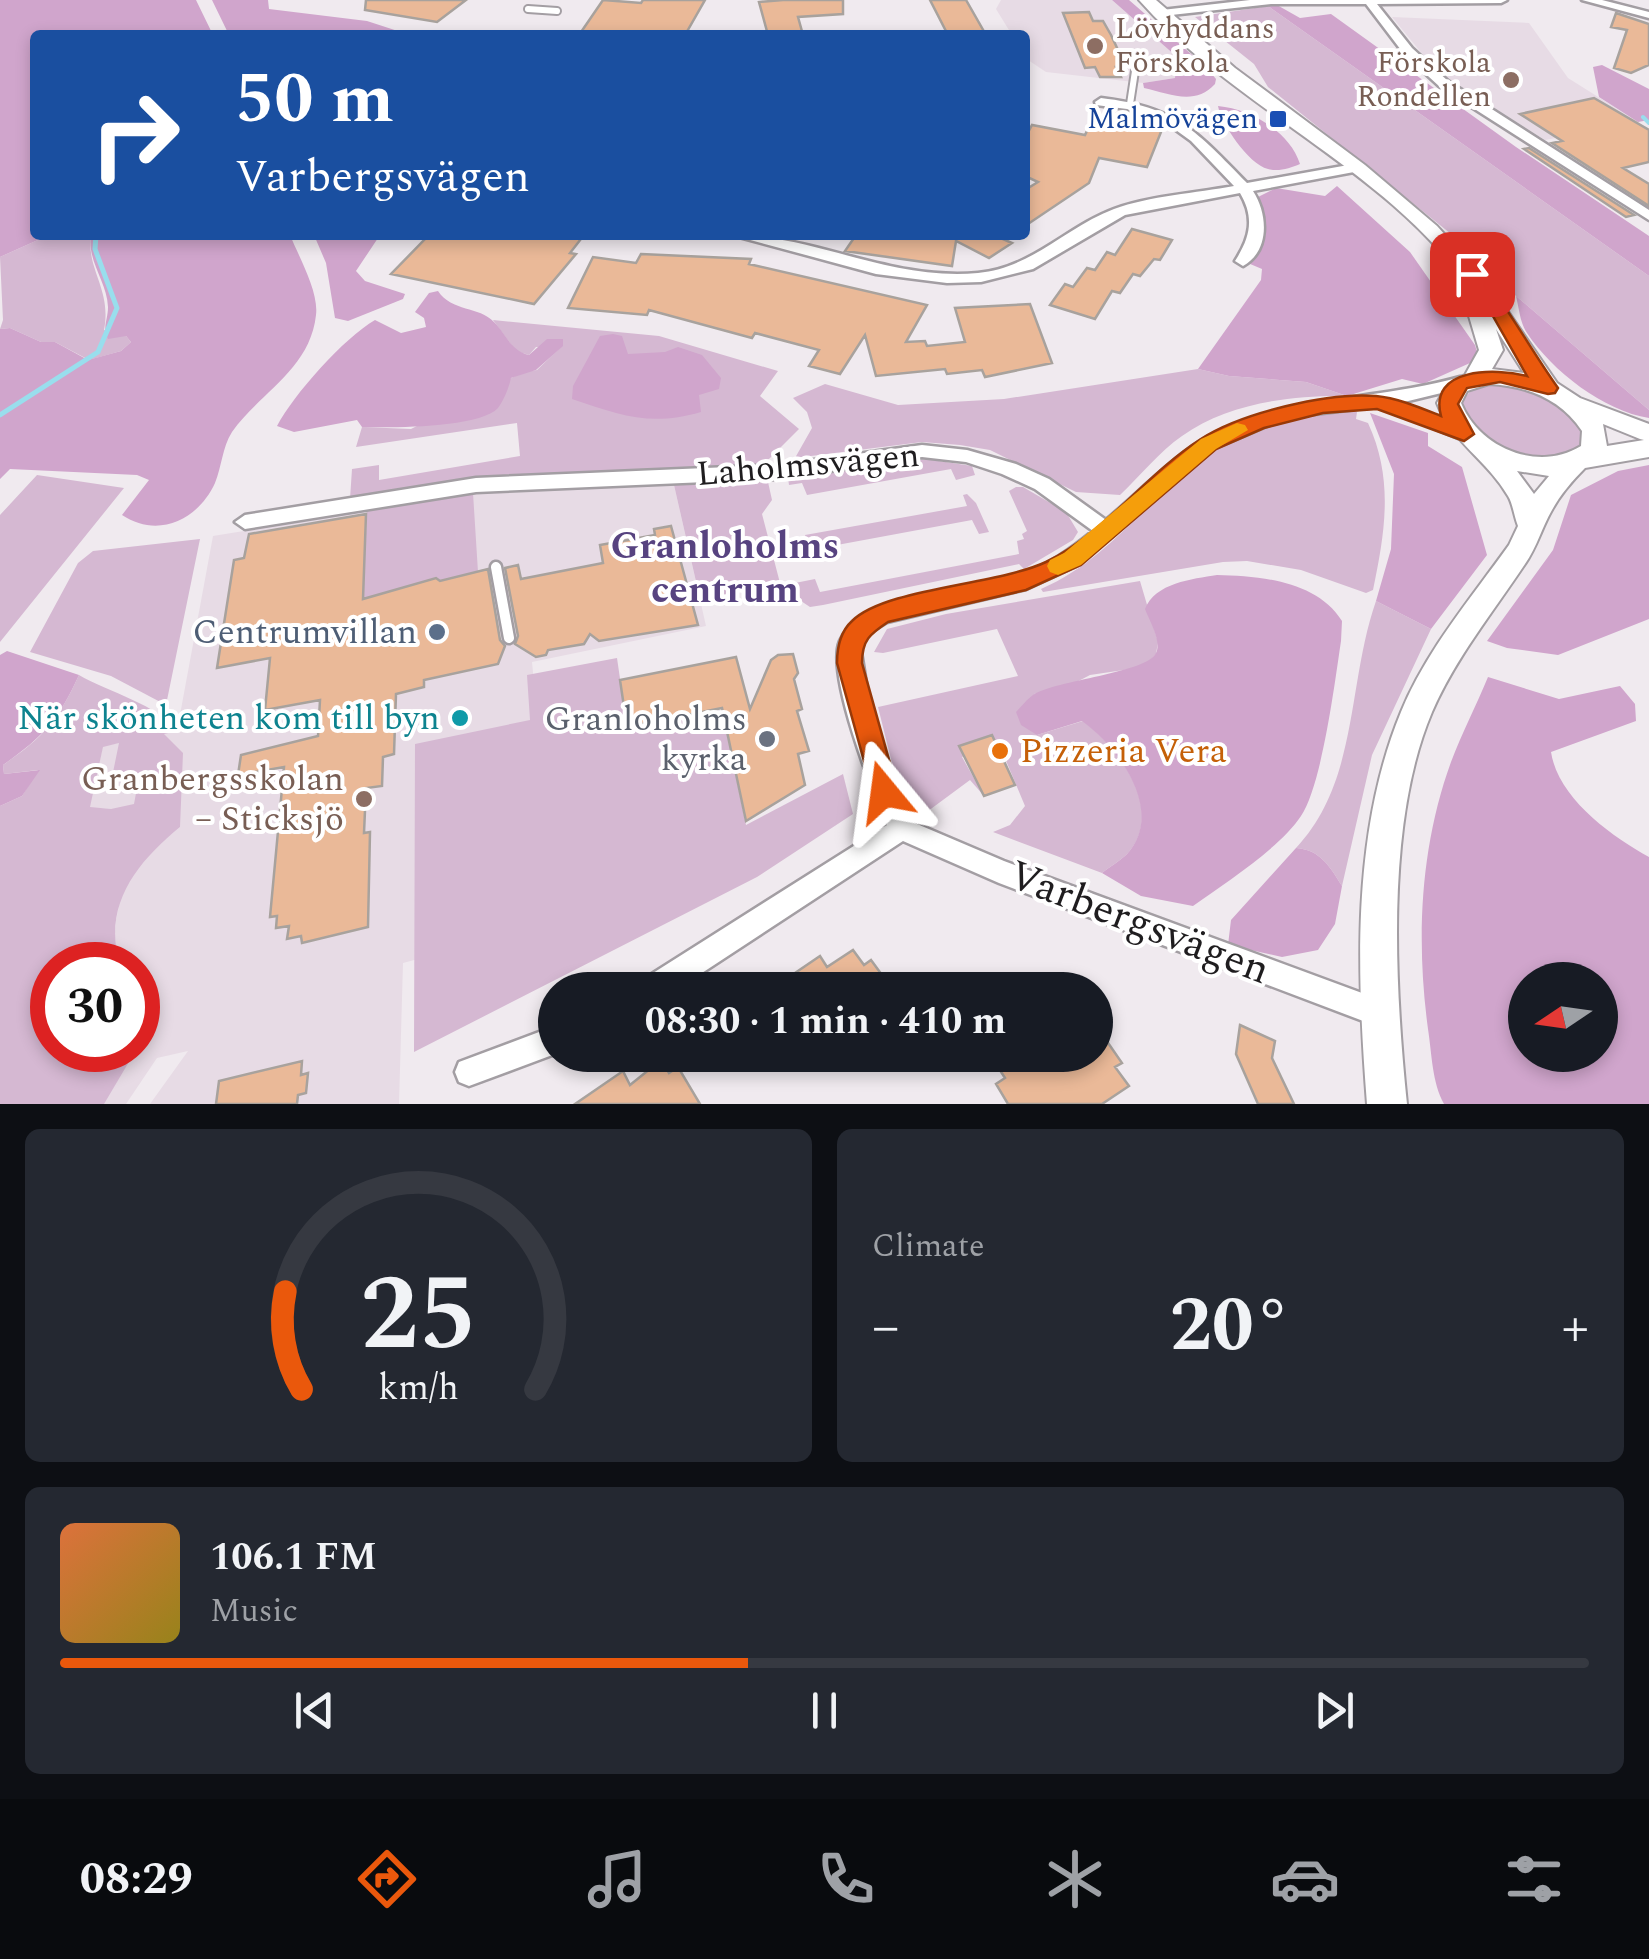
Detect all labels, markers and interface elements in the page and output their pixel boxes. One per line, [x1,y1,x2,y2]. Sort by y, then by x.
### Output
place label: Lövhyddans Förskola [1115,6,1275,86]
marker: Lövhyddans Förskola [1084,35,1106,57]
place label: Förskola Rondellen [1357,40,1491,120]
text: 50 m [235,47,394,153]
marker: Förskola Rondellen [1500,69,1522,91]
icon: right [70,70,200,200]
place label: Malmövägen [1087,96,1258,142]
marker: Malmövägen [1267,108,1289,130]
text: Varbergsvägen [235,143,530,212]
pin [1430,232,1515,317]
icon: arrive [1445,247,1500,302]
street label: Laholmsvägen [694,429,922,501]
district label: Granloholms centrum [611,518,839,620]
place label: Centrumvillan [192,606,417,659]
marker: Centrumvillan [426,621,448,643]
place label: När skönheten kom till byn [18,692,440,745]
place label: Granloholms kyrka [544,693,747,786]
marker: När skönheten kom till byn [449,707,471,729]
place label: Pizzeria Vera [1020,725,1227,778]
marker: Granloholms kyrka [756,728,778,750]
position arrow [832,740,936,844]
marker: Pizzeria Vera [989,740,1011,762]
place label: Granbergsskolan – Sticksjö [81,753,344,846]
marker: Granbergsskolan – Sticksjö [353,788,375,810]
street label: Varbergsvägen [999,844,1279,1002]
speed limit sign: 30 [30,942,160,1072]
north arrow [1508,962,1618,1072]
map controls [1508,962,1618,1072]
text: 08:30 · 1 min · 410 m [645,993,1006,1051]
text: Climate [872,1222,984,1271]
text: 25 [360,1237,477,1395]
text: 20° [1170,1270,1291,1384]
text: − [872,1286,900,1369]
text: + [1561,1286,1589,1369]
text: km/h [378,1361,459,1416]
text: 106.1 FM [210,1529,377,1587]
text: Music [210,1587,298,1636]
icon: previous [287,1683,342,1738]
icon: pause [797,1683,852,1738]
icon: next [1307,1683,1362,1738]
icon: directions [352,1844,422,1914]
icon: music [582,1844,652,1914]
icon: phone [811,1844,881,1914]
icon: climate [1040,1844,1110,1914]
icon: car [1270,1844,1340,1914]
icon: filters [1499,1844,1569,1914]
text: 08:29 [80,1845,193,1914]

